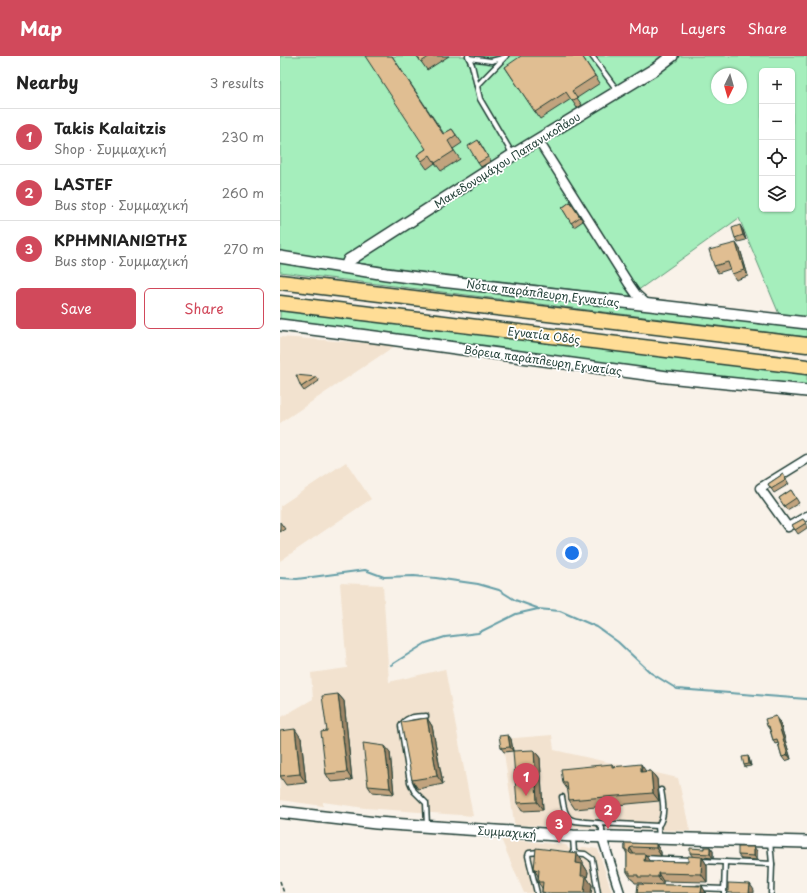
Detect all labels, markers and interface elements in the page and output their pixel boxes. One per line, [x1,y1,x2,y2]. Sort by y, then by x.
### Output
text: Map [20,14,62,42]
text: Map [629,18,659,39]
text: Layers [681,18,726,39]
text: Share [748,18,787,39]
north arrow [711,68,747,104]
map controls [759,68,795,212]
button: + [759,68,795,104]
text: Nearby [16,69,78,95]
text: 3 results [210,73,264,92]
button: − [759,104,795,140]
street label: Μακεδονομάχου Παπανικολάου [430,108,584,212]
text: Takis Kalaitzis [54,116,166,139]
text: 1 [26,127,32,146]
text: 230 m [222,127,264,146]
text: Shop · Συμμαχική [54,139,167,158]
button: locate [759,140,795,176]
text: LASTEF [54,172,113,195]
button: layers [759,176,795,212]
text: 2 [24,183,34,202]
text: 260 m [222,183,264,202]
text: Bus stop · Συμμαχική [54,195,188,214]
text: ΚΡΗΜΝΙΑΝΙΩΤΗΣ [54,228,187,251]
text: 3 [25,239,33,258]
text: 270 m [223,239,264,258]
text: Bus stop · Συμμαχική [54,251,188,270]
street label: Νότια παράπλευρη Εγνατίας [465,275,621,311]
button: Save [16,288,136,329]
button: Share [144,288,264,329]
street label: Εγνατία Οδός [507,322,582,348]
street label: Βόρεια παράπλευρη Εγνατίας [463,340,624,380]
your location [562,543,582,563]
pin: 1 [513,763,539,796]
pin: 2 [595,796,621,829]
pin: 3 [546,810,572,843]
street label: Συμμαχική [477,821,537,843]

